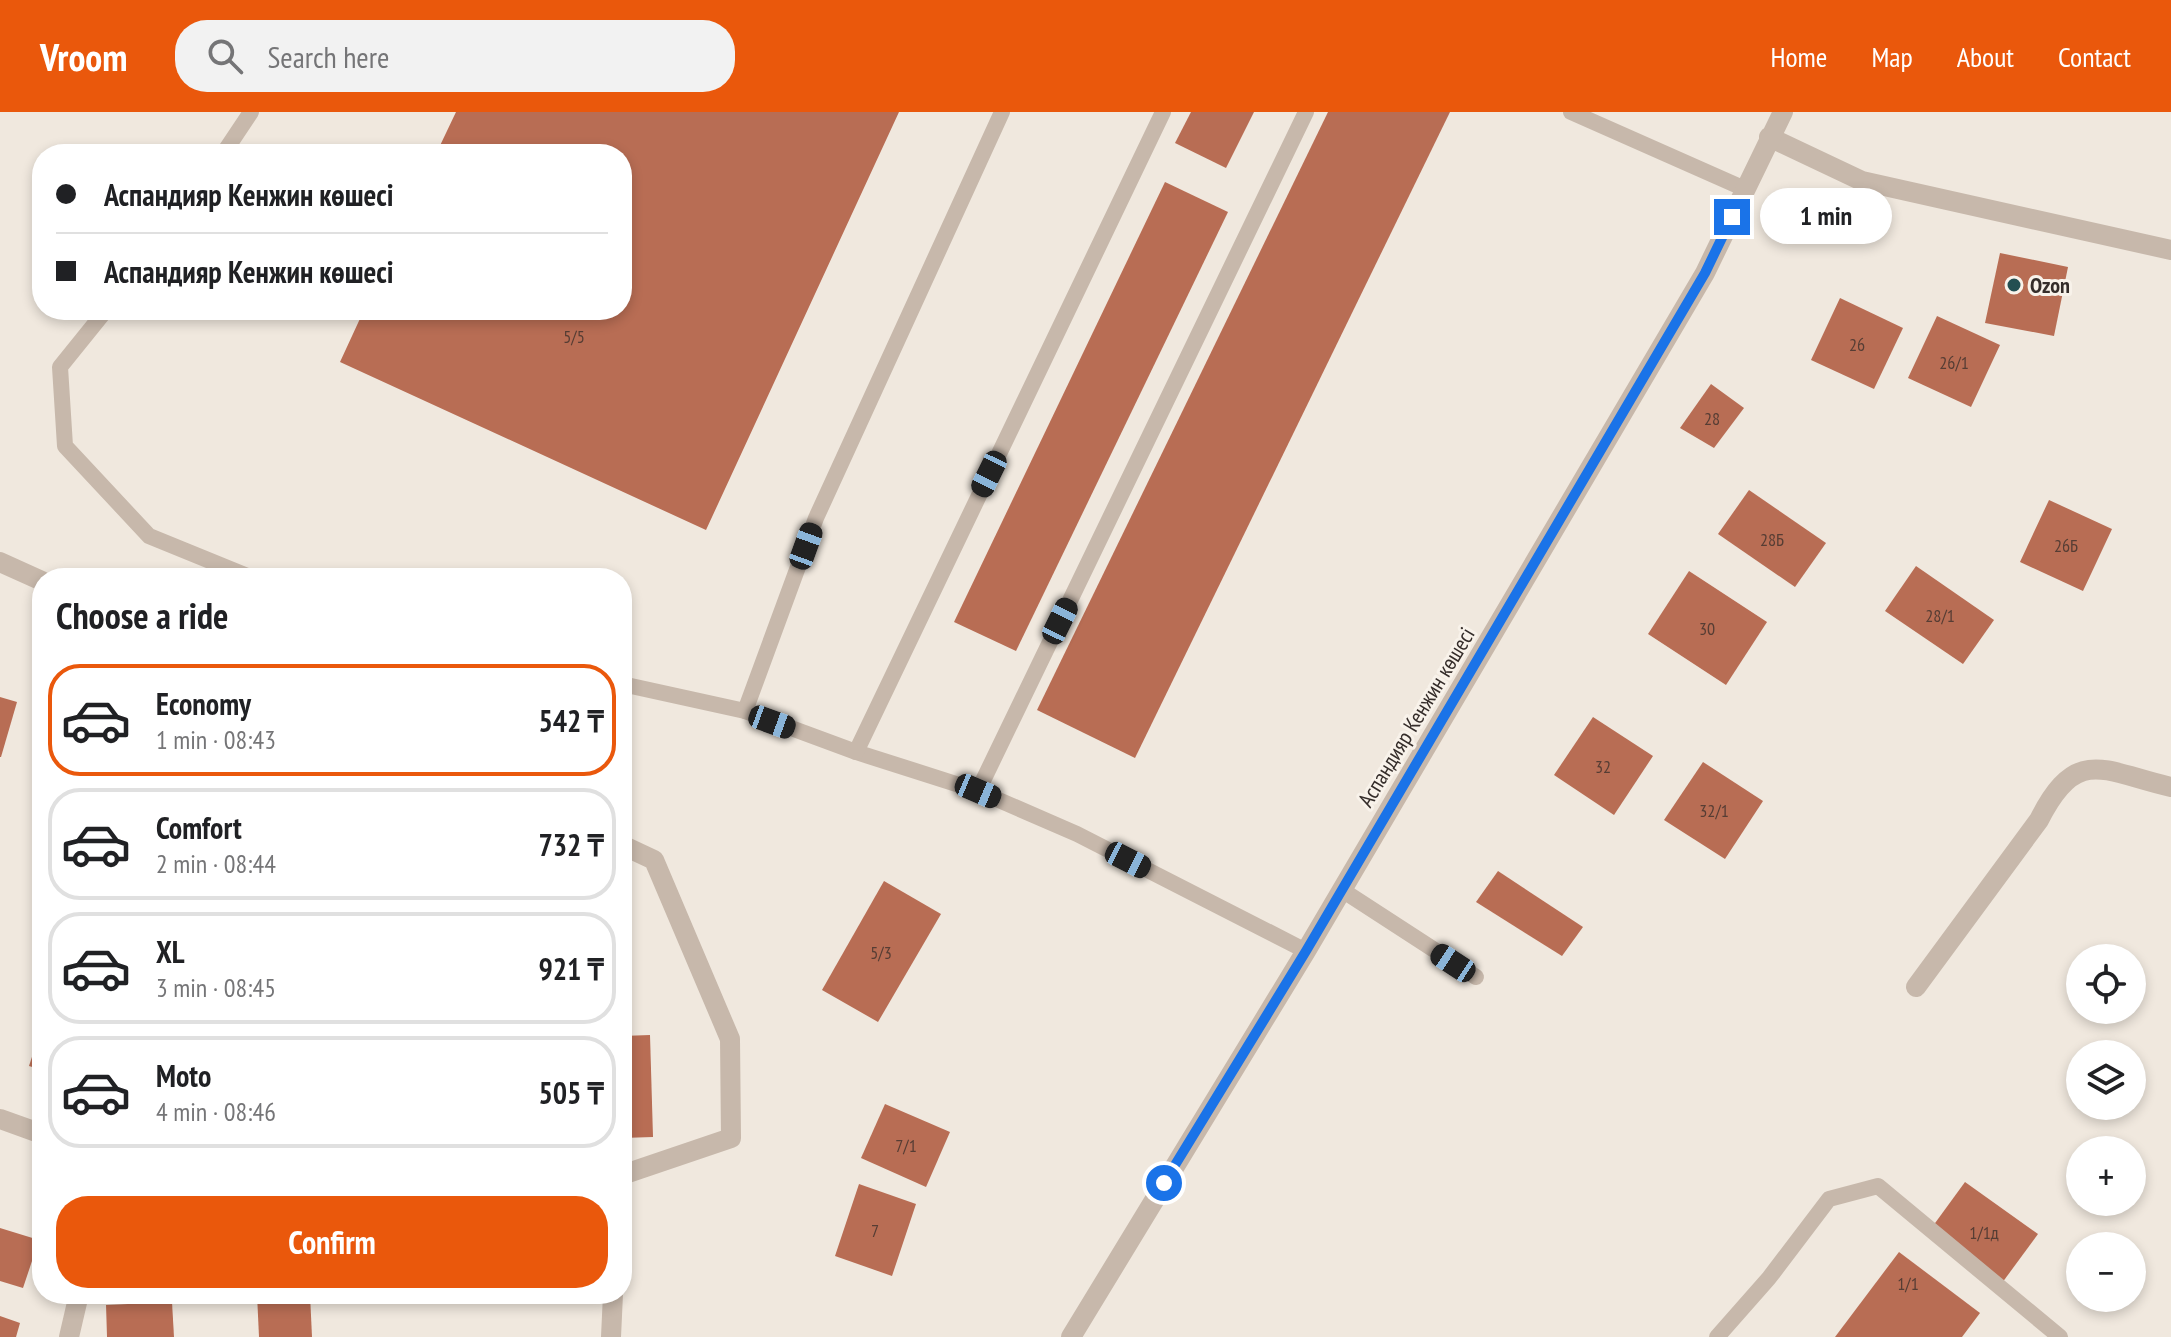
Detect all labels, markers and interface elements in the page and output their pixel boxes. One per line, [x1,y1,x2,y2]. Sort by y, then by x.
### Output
search box [175,20,735,92]
text: Vroom [40,32,127,81]
icon: search [203,34,247,78]
text: Search here [267,37,389,76]
text: Home [1771,38,1827,75]
text: Map [1871,38,1913,75]
text: About [1957,38,2014,75]
text: Contact [2058,38,2131,75]
text: Аспандияр Кенжин көшесі [104,175,394,214]
callout: 1 min [1760,189,1892,245]
route end [1714,199,1750,235]
text: 1 min [1800,199,1852,232]
text: Аспандияр Кенжин көшесі [104,252,394,291]
place label: Ozon [2030,271,2070,299]
marker: Ozon [2005,276,2023,294]
house number: 5/5 [563,325,585,348]
house number: 26 [1849,333,1865,356]
house number: 26/1 [1939,351,1969,374]
house number: 28 [1704,407,1720,430]
car [968,447,1010,501]
car [787,519,825,573]
house number: 28Б [1760,528,1784,551]
house number: 26Б [2054,534,2078,557]
text: Choose a ride [56,592,228,639]
car [1039,594,1081,648]
house number: 28/1 [1925,604,1955,627]
house number: 30 [1699,617,1715,640]
street label: Аспандияр Кенжин көшесі [1351,622,1481,812]
icon: car [60,684,132,756]
text: Economy [156,684,251,723]
text: 542 ₸ [538,701,604,740]
car [745,703,799,741]
text: 1 min · 08:43 [156,723,276,756]
house number: 32 [1595,755,1611,778]
car [951,771,1005,811]
house number: 32/1 [1699,799,1729,822]
icon: car [60,808,132,880]
text: Comfort [156,808,242,847]
text: 732 ₸ [538,825,604,864]
car [1101,838,1155,882]
text: 2 min · 08:44 [156,847,276,880]
icon: car [60,932,132,1004]
text: XL [156,932,185,971]
car [1426,940,1480,986]
house number: 5/3 [870,941,892,964]
map controls [2066,944,2146,1312]
button: locate [2066,944,2146,1024]
text: 921 ₸ [538,949,604,988]
text: 3 min · 08:45 [156,971,276,1004]
button: layers [2066,1040,2146,1120]
icon: car [60,1056,132,1128]
text: Moto [156,1056,211,1095]
text: 505 ₸ [538,1073,604,1112]
text: 4 min · 08:46 [156,1095,276,1128]
house number: 7/1 [895,1134,917,1157]
button: + [2066,1136,2146,1216]
route start [1146,1165,1182,1201]
button: Confirm [56,1196,608,1288]
house number: 7 [871,1219,879,1242]
house number: 1/1д [1969,1221,1999,1244]
button: − [2066,1232,2146,1312]
house number: 1/1 [1897,1272,1919,1295]

